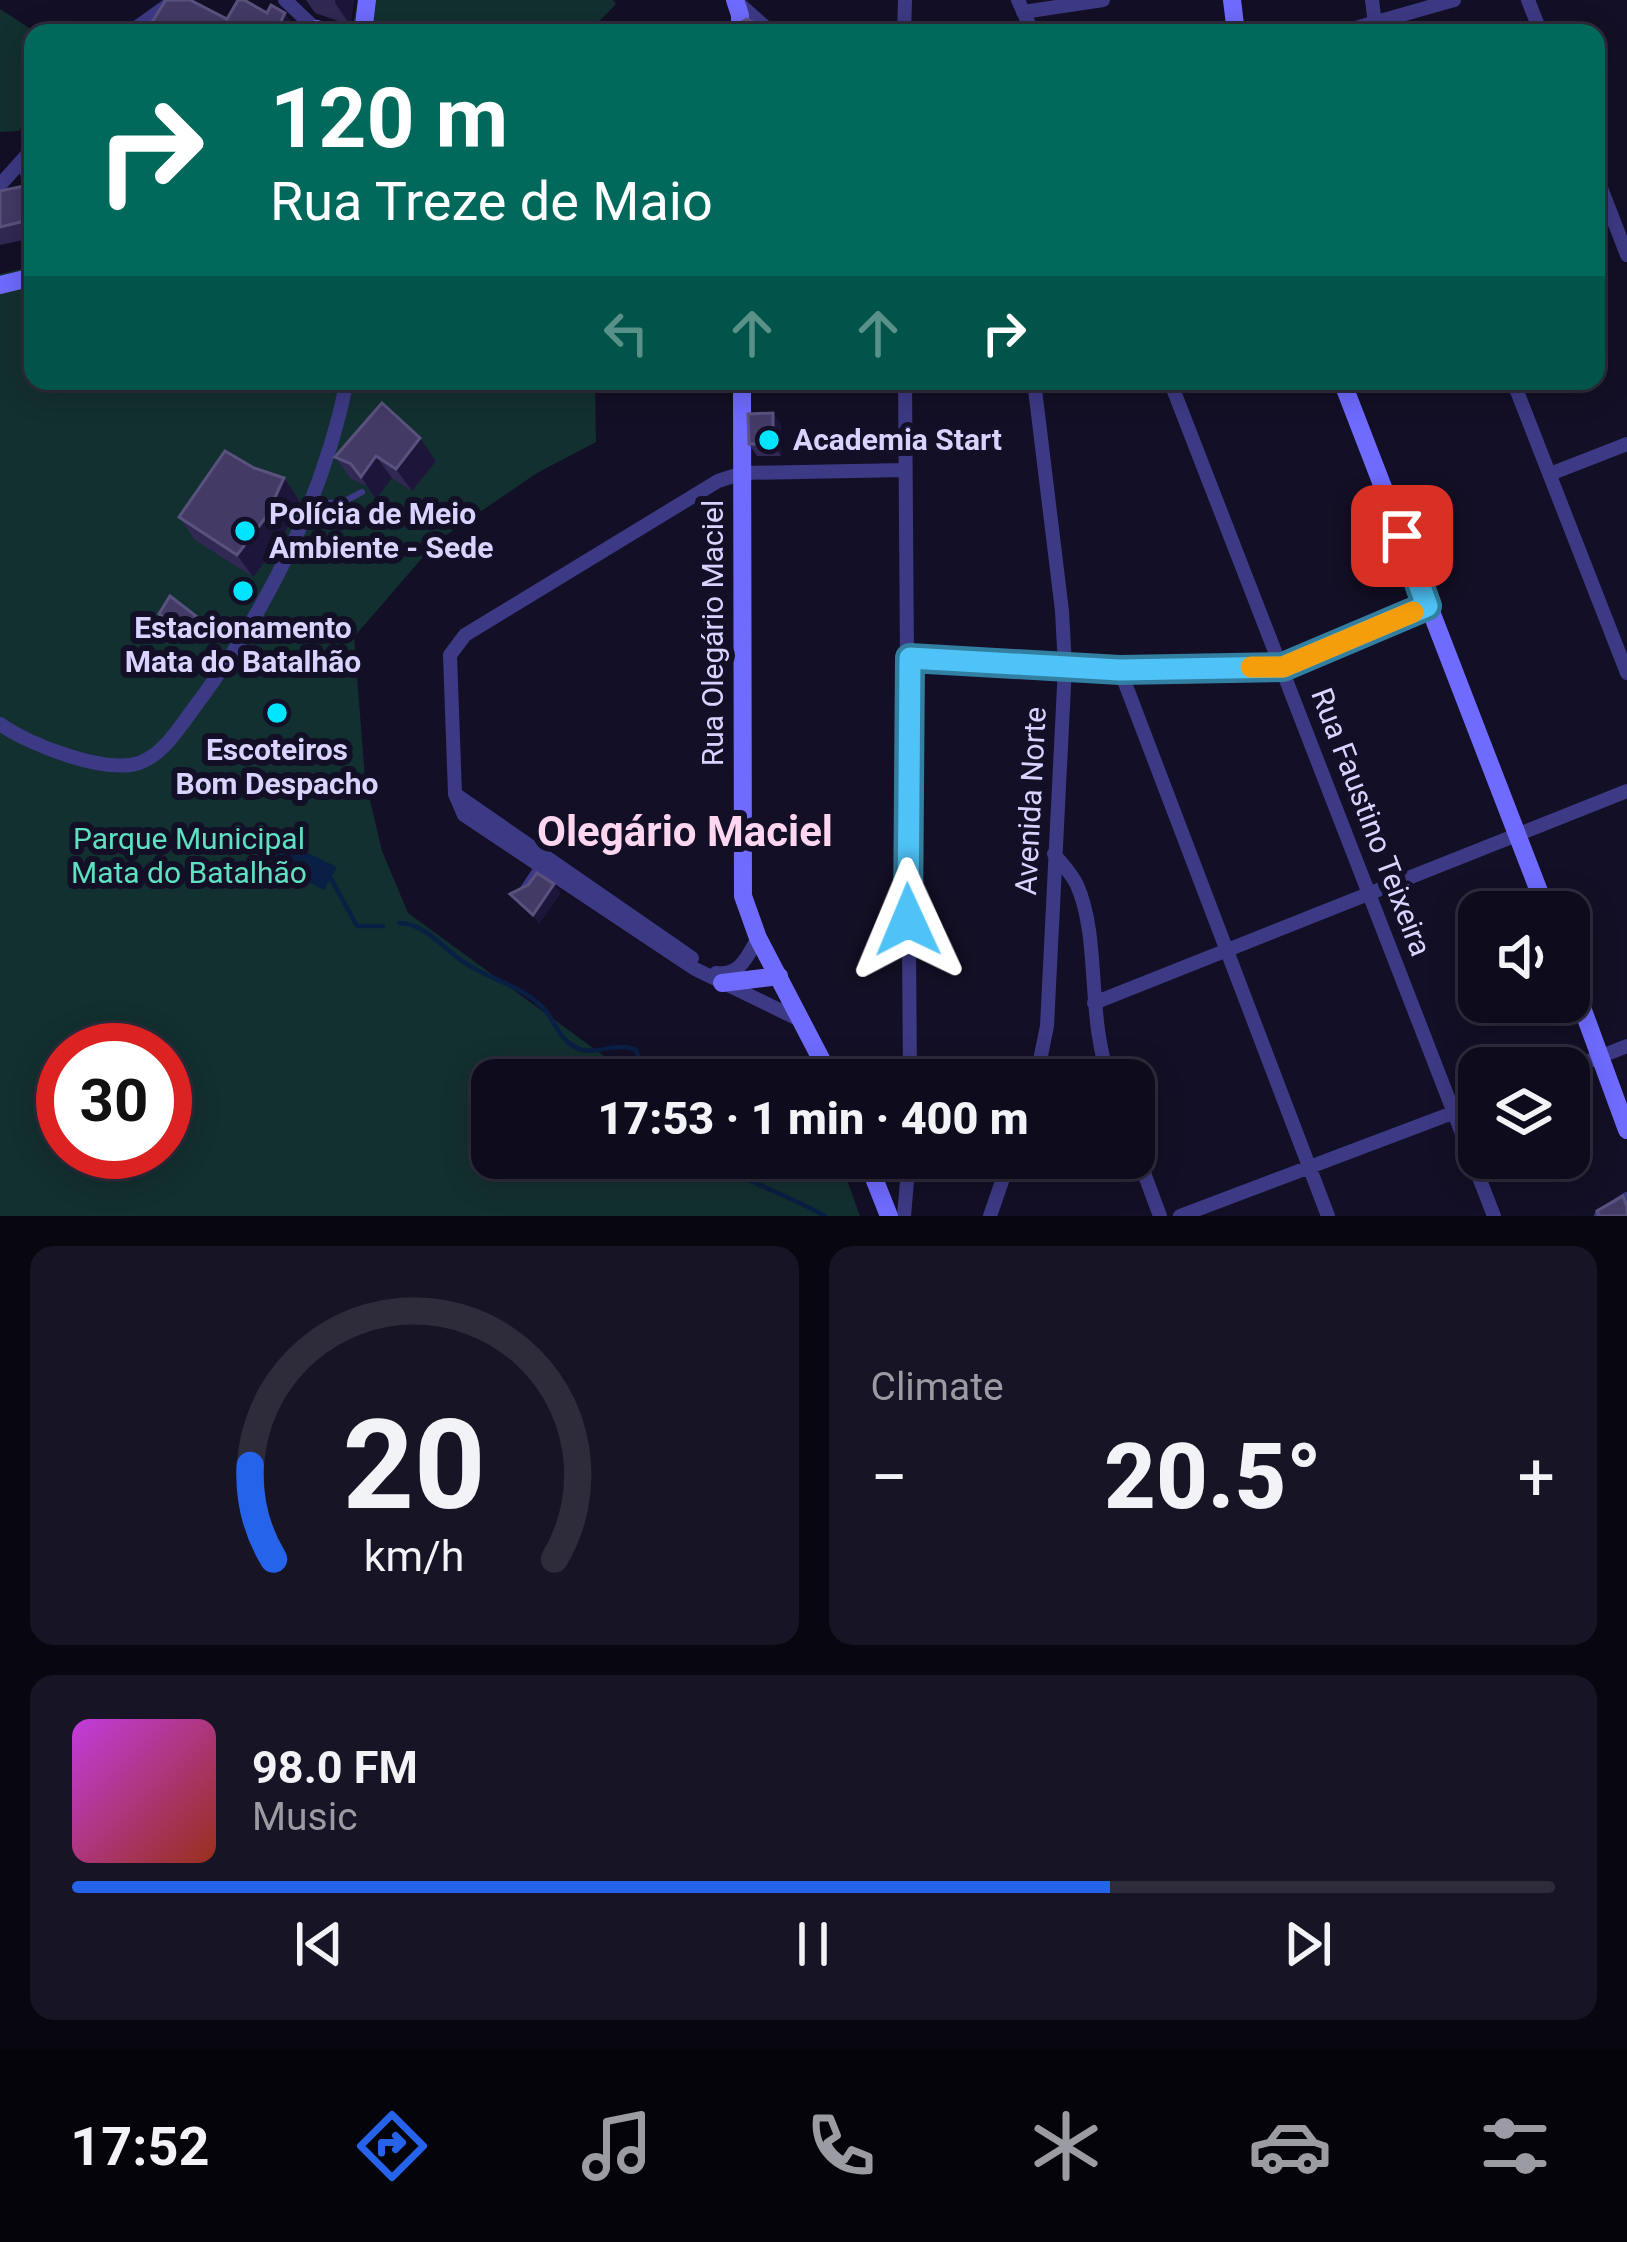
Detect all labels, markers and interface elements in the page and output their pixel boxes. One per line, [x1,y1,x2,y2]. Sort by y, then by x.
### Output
text: 120 m [270,69,508,168]
icon: right [72,72,228,228]
text: Rua Treze de Maio [270,170,713,233]
icon: left [593,300,659,366]
icon: ahead [719,300,785,366]
icon: ahead [845,300,911,366]
icon: right [971,300,1037,366]
place label: Academia Start [793,422,1002,457]
marker: Academia Start [756,427,782,453]
pin [1351,485,1453,587]
place label: Polícia de Meio Ambiente - Sede [269,496,493,565]
street label: Rua Olegário Maciel [695,500,730,766]
icon: arrive [1369,503,1435,569]
marker: Polícia de Meio Ambiente - Sede [232,518,258,544]
marker: Estacionamento Mata do Batalhão [230,578,256,604]
place label: Estacionamento Mata do Batalhão [125,610,361,679]
street label: Rua Faustino Teixeira [1304,683,1439,961]
marker: Escoteiros Bom Despacho [264,700,290,726]
street label: Avenida Norte [1008,706,1053,896]
place label: Escoteiros Bom Despacho [176,732,378,801]
district label: Olegário Maciel [537,807,833,856]
park label: Parque Municipal Mata do Batalhão [71,821,307,890]
position arrow [845,857,971,983]
map controls [1458,891,1590,1179]
button: sound [1458,891,1590,1023]
speed limit sign: 30 [36,1023,192,1179]
button: layers [1458,1047,1590,1179]
text: 17:53 · 1 min · 400 m [597,1092,1029,1145]
text: Climate [871,1364,1004,1410]
text: 20 [343,1392,486,1538]
text: 20.5° [1104,1425,1322,1530]
text: − [871,1439,908,1516]
text: + [1518,1439,1555,1516]
text: km/h [364,1530,465,1580]
text: 98.0 FM [252,1741,418,1794]
text: Music [252,1794,358,1840]
icon: previous [286,1911,352,1977]
icon: pause [780,1911,846,1977]
icon: next [1275,1911,1341,1977]
icon: directions [350,2104,434,2188]
icon: music [575,2104,659,2188]
icon: phone [799,2104,883,2188]
icon: climate [1024,2104,1108,2188]
icon: car [1248,2104,1332,2188]
icon: filters [1473,2104,1557,2188]
text: 17:52 [70,2115,209,2178]

